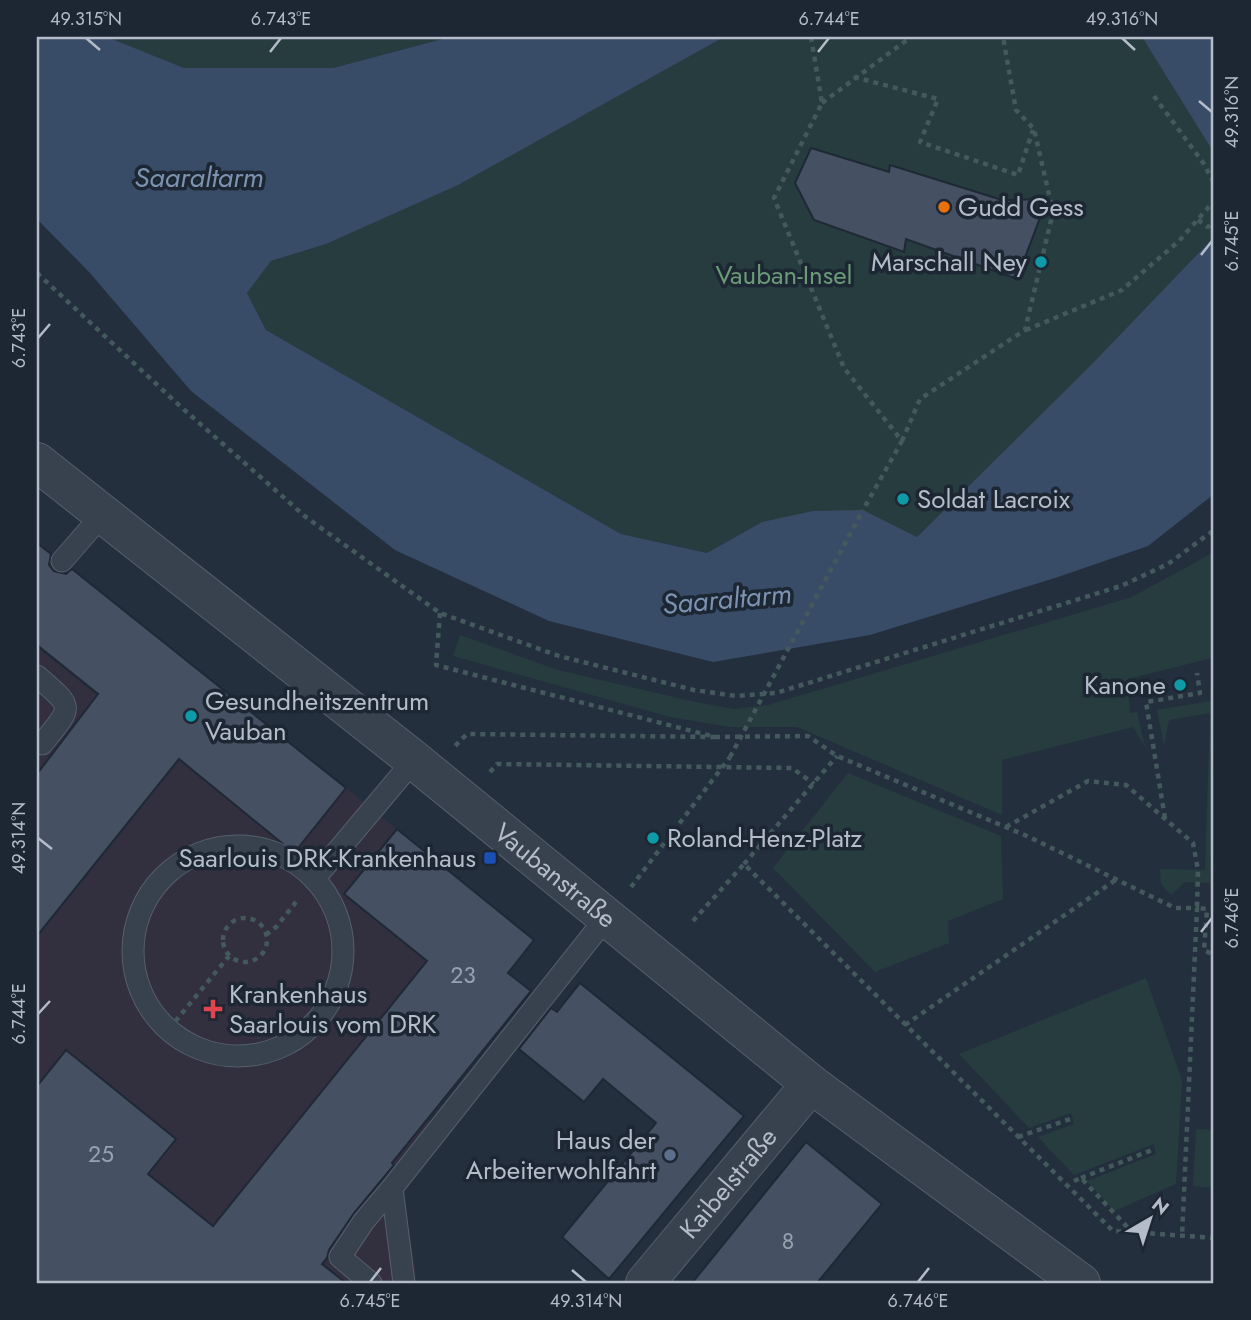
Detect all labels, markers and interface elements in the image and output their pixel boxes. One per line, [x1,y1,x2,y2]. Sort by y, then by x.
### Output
text: 49.315°N [50,6,122,32]
text: 6.743°E [251,6,311,32]
text: 6.744°E [798,6,860,32]
text: 49.316°N [1086,6,1158,32]
text: 49.316°N [1219,76,1245,148]
water label: Saaraltarm [134,157,264,198]
place label: Gudd Gess [958,188,1084,226]
marker: Gudd Gess [936,199,952,215]
text: 6.745°E [1219,211,1245,271]
place label: Marschall Ney [871,243,1028,281]
marker: Marschall Ney [1033,254,1049,270]
park label: Vauban-Insel [715,256,853,294]
text: 6.743°E [6,308,32,368]
place label: Soldat Lacroix [917,480,1070,518]
marker: Soldat Lacroix [895,491,911,507]
water label: Saaraltarm [661,573,793,625]
place label: Kanone [1084,666,1166,704]
marker: Kanone [1172,677,1188,693]
place label: Gesundheitszentrum Vauban [205,682,429,750]
marker: Gesundheitszentrum Vauban [183,708,199,724]
text: 49.314°N [6,802,32,874]
street label: Vaubanstraße [486,814,625,937]
place label: Roland-Henz-Platz [667,819,862,857]
marker: Roland-Henz-Platz [645,830,661,846]
place label: Saarlouis DRK-Krankenhaus [178,839,476,877]
marker: Saarlouis DRK-Krankenhaus [482,850,498,866]
text: 6.746°E [1219,888,1245,948]
house number: 23 [450,958,476,992]
place label: Krankenhaus Saarlouis vom DRK [229,975,437,1043]
text: 6.744°E [6,983,32,1045]
marker: Krankenhaus Saarlouis vom DRK [203,999,223,1019]
street label: Kaibelstraße [671,1119,786,1247]
place label: Haus der Arbeiterwohlfahrt [466,1121,657,1189]
house number: 25 [88,1137,114,1171]
marker: Haus der Arbeiterwohlfahrt [662,1147,678,1163]
north arrow [1114,1184,1184,1254]
text: N [1146,1191,1175,1221]
house number: 8 [782,1224,794,1258]
text: 6.745°E [340,1288,400,1314]
text: 49.314°N [550,1288,622,1314]
text: 6.746°E [888,1288,948,1314]

